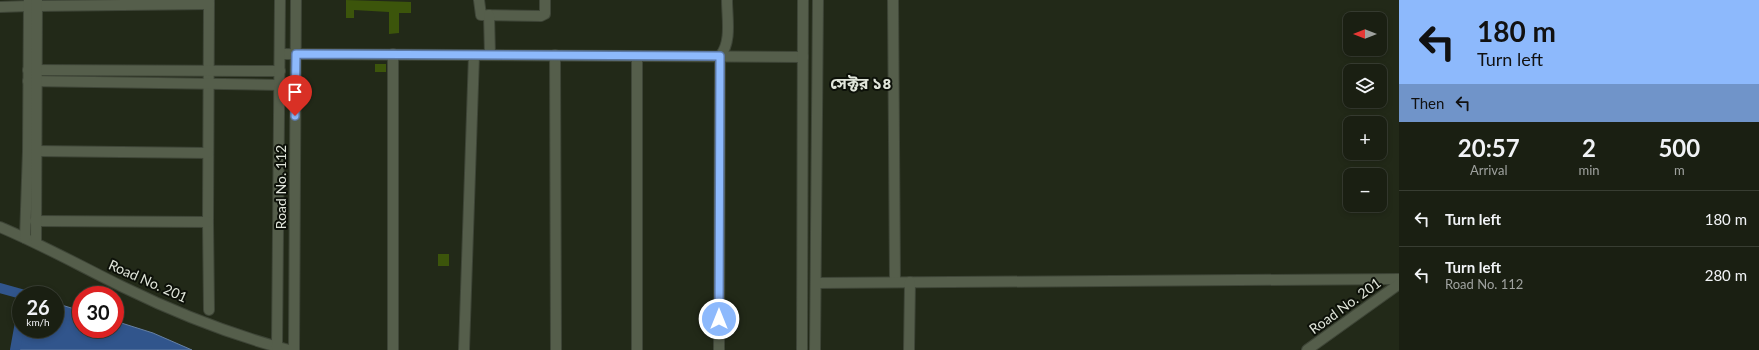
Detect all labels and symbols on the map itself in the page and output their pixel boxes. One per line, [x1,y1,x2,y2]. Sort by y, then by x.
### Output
north arrow [1343,12,1387,56]
district label: সেক্টর ১৪ [830,73,892,92]
pin [278,75,312,116]
street label: Road No. 112 [272,145,289,229]
street label: Road No. 201 [106,256,190,305]
street label: Road No. 201 [1306,274,1384,337]
speed limit sign: 30 [72,286,124,338]
position arrow [698,298,740,340]

